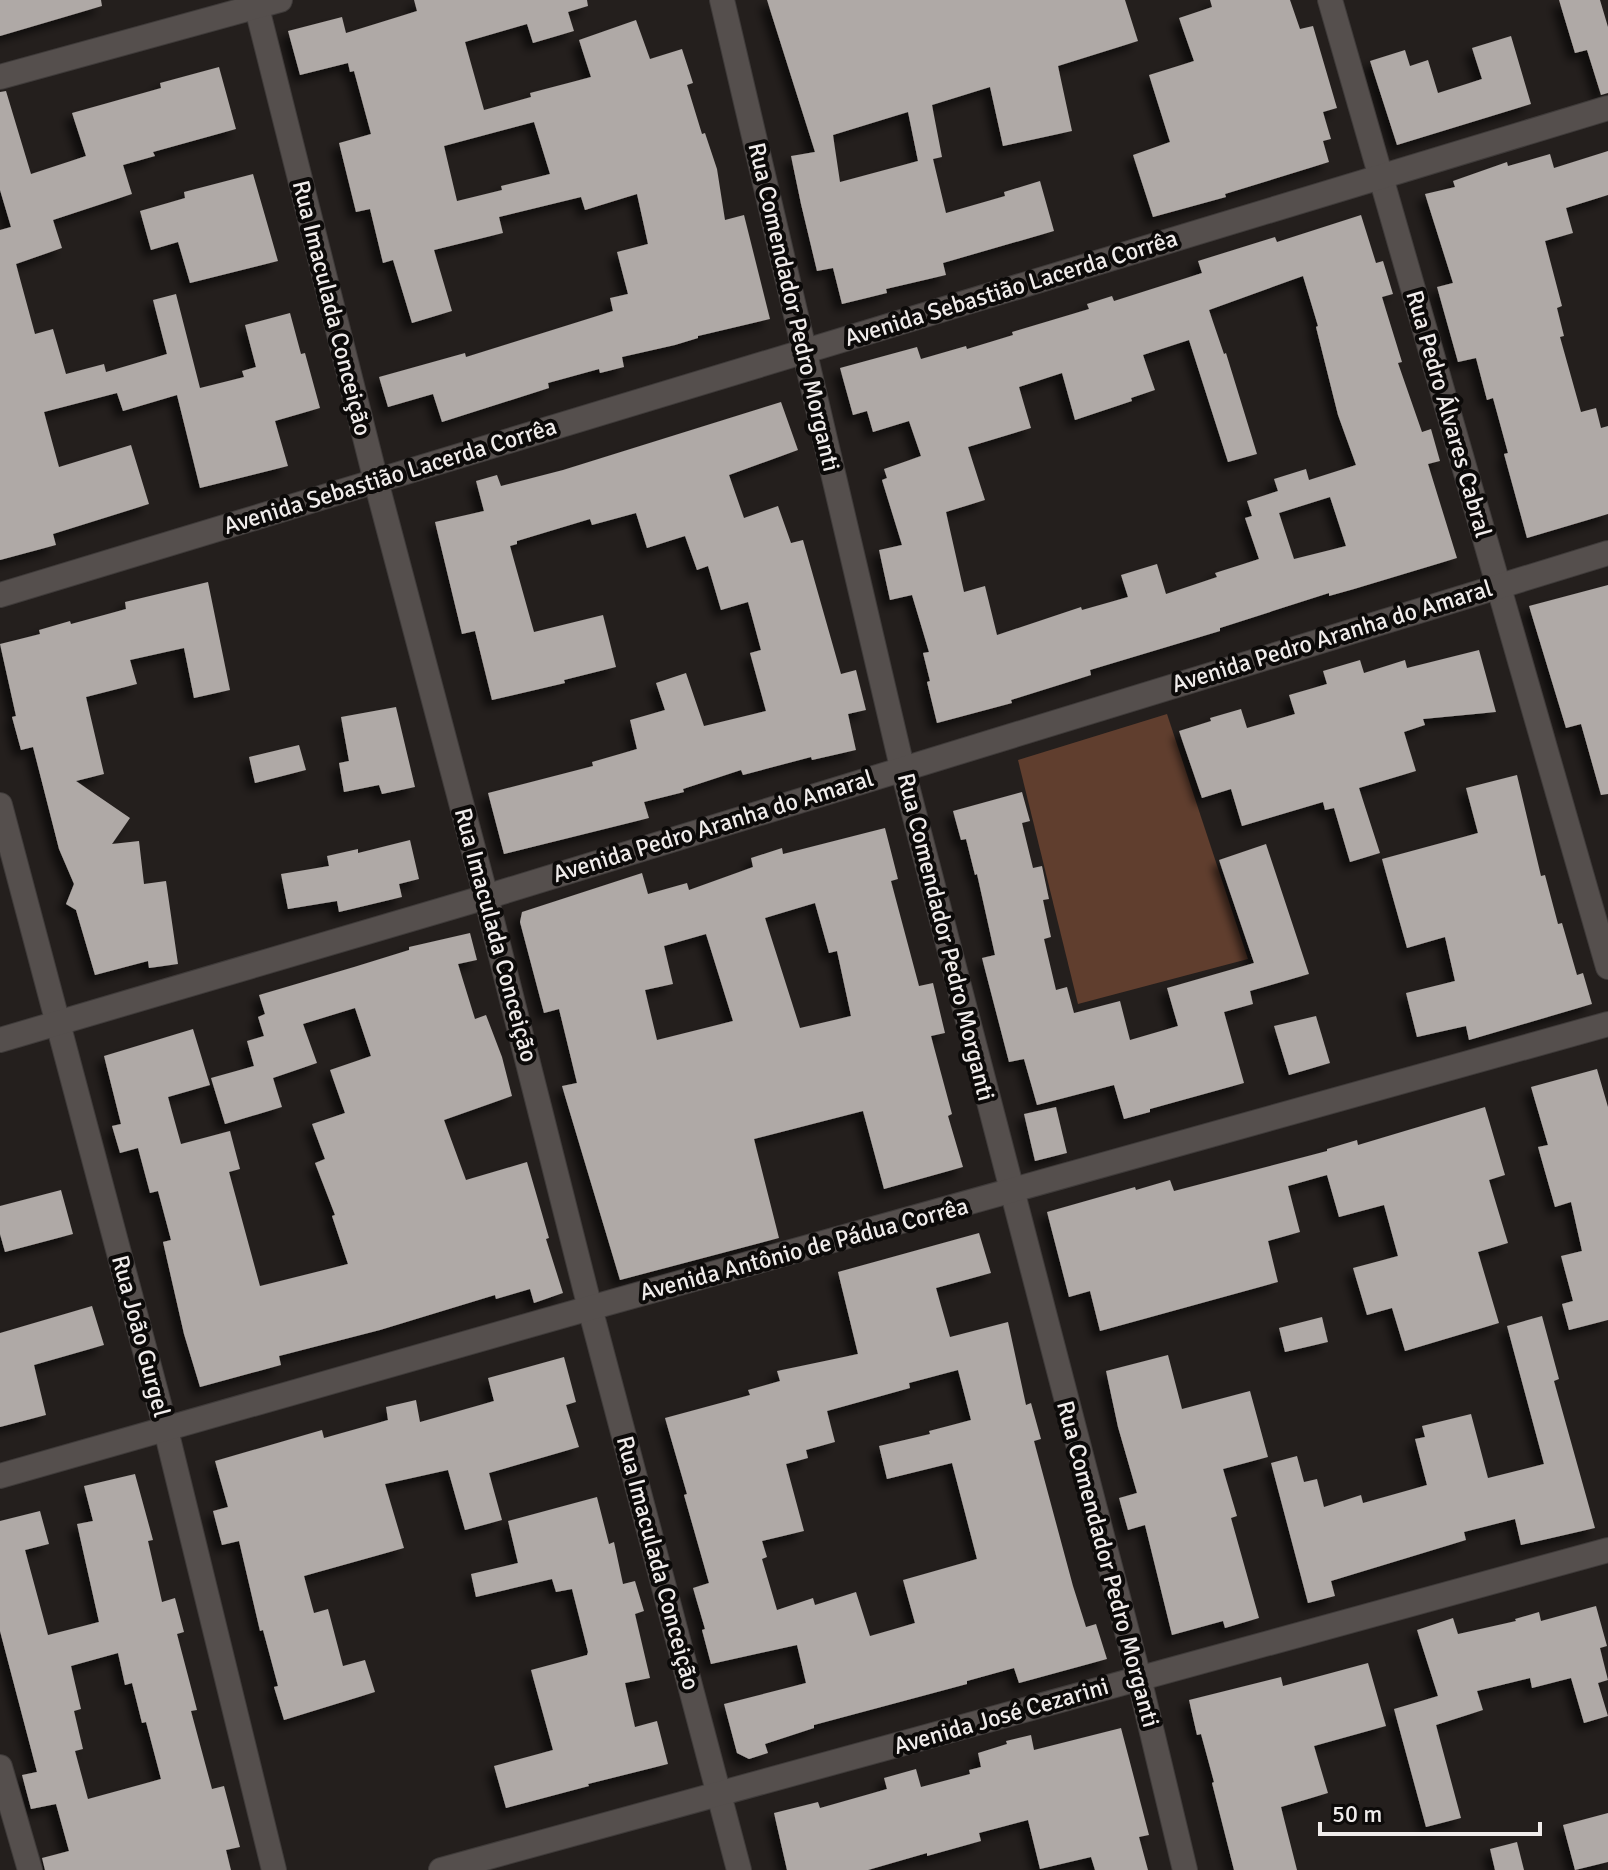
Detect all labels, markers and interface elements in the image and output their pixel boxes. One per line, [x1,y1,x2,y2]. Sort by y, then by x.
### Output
street label: Rua Comendador Pedro Morganti [741,139,847,475]
street label: Rua Imaculada Conceição [286,177,378,439]
street label: Avenida Sebastião Lacerda Corrêa [841,223,1181,353]
street label: Rua Pedro Álvares Cabral [1399,287,1499,541]
street label: Avenida Sebastião Lacerda Corrêa [220,411,560,541]
street label: Avenida Pedro Aranha do Amaral [1168,573,1496,699]
street label: Avenida Pedro Aranha do Amaral [549,763,877,889]
street label: Rua Comendador Pedro Morganti [891,770,1001,1104]
street label: Rua Imaculada Conceição [448,805,544,1065]
street label: Avenida Antônio de Pádua Corrêa [636,1191,972,1307]
street label: Rua João Gurgel [105,1252,177,1420]
street label: Rua Comendador Pedro Morganti [1050,1397,1166,1731]
street label: Rua Imaculada Conceição [610,1433,706,1693]
street label: Avenida José Cezarini [890,1671,1112,1761]
scale bar [1320,1786,1540,1836]
text: 50 m [1332,1799,1382,1829]

